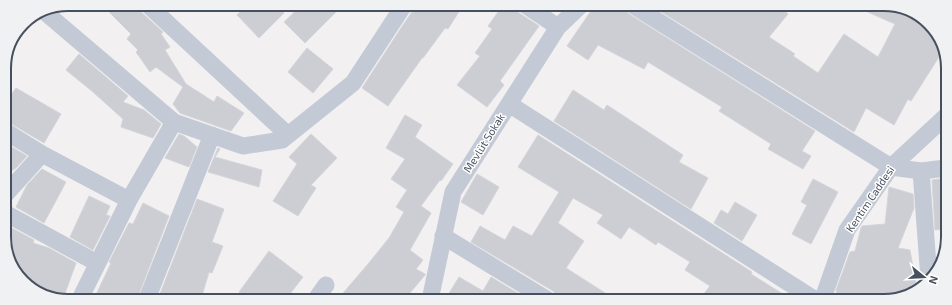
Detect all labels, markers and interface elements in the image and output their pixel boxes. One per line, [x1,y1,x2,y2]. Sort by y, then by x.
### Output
street label: Mevlüt Sokak [460,110,507,175]
street label: Kentim Caddesi [843,163,896,234]
north arrow [904,257,944,297]
text: N [927,274,941,286]

